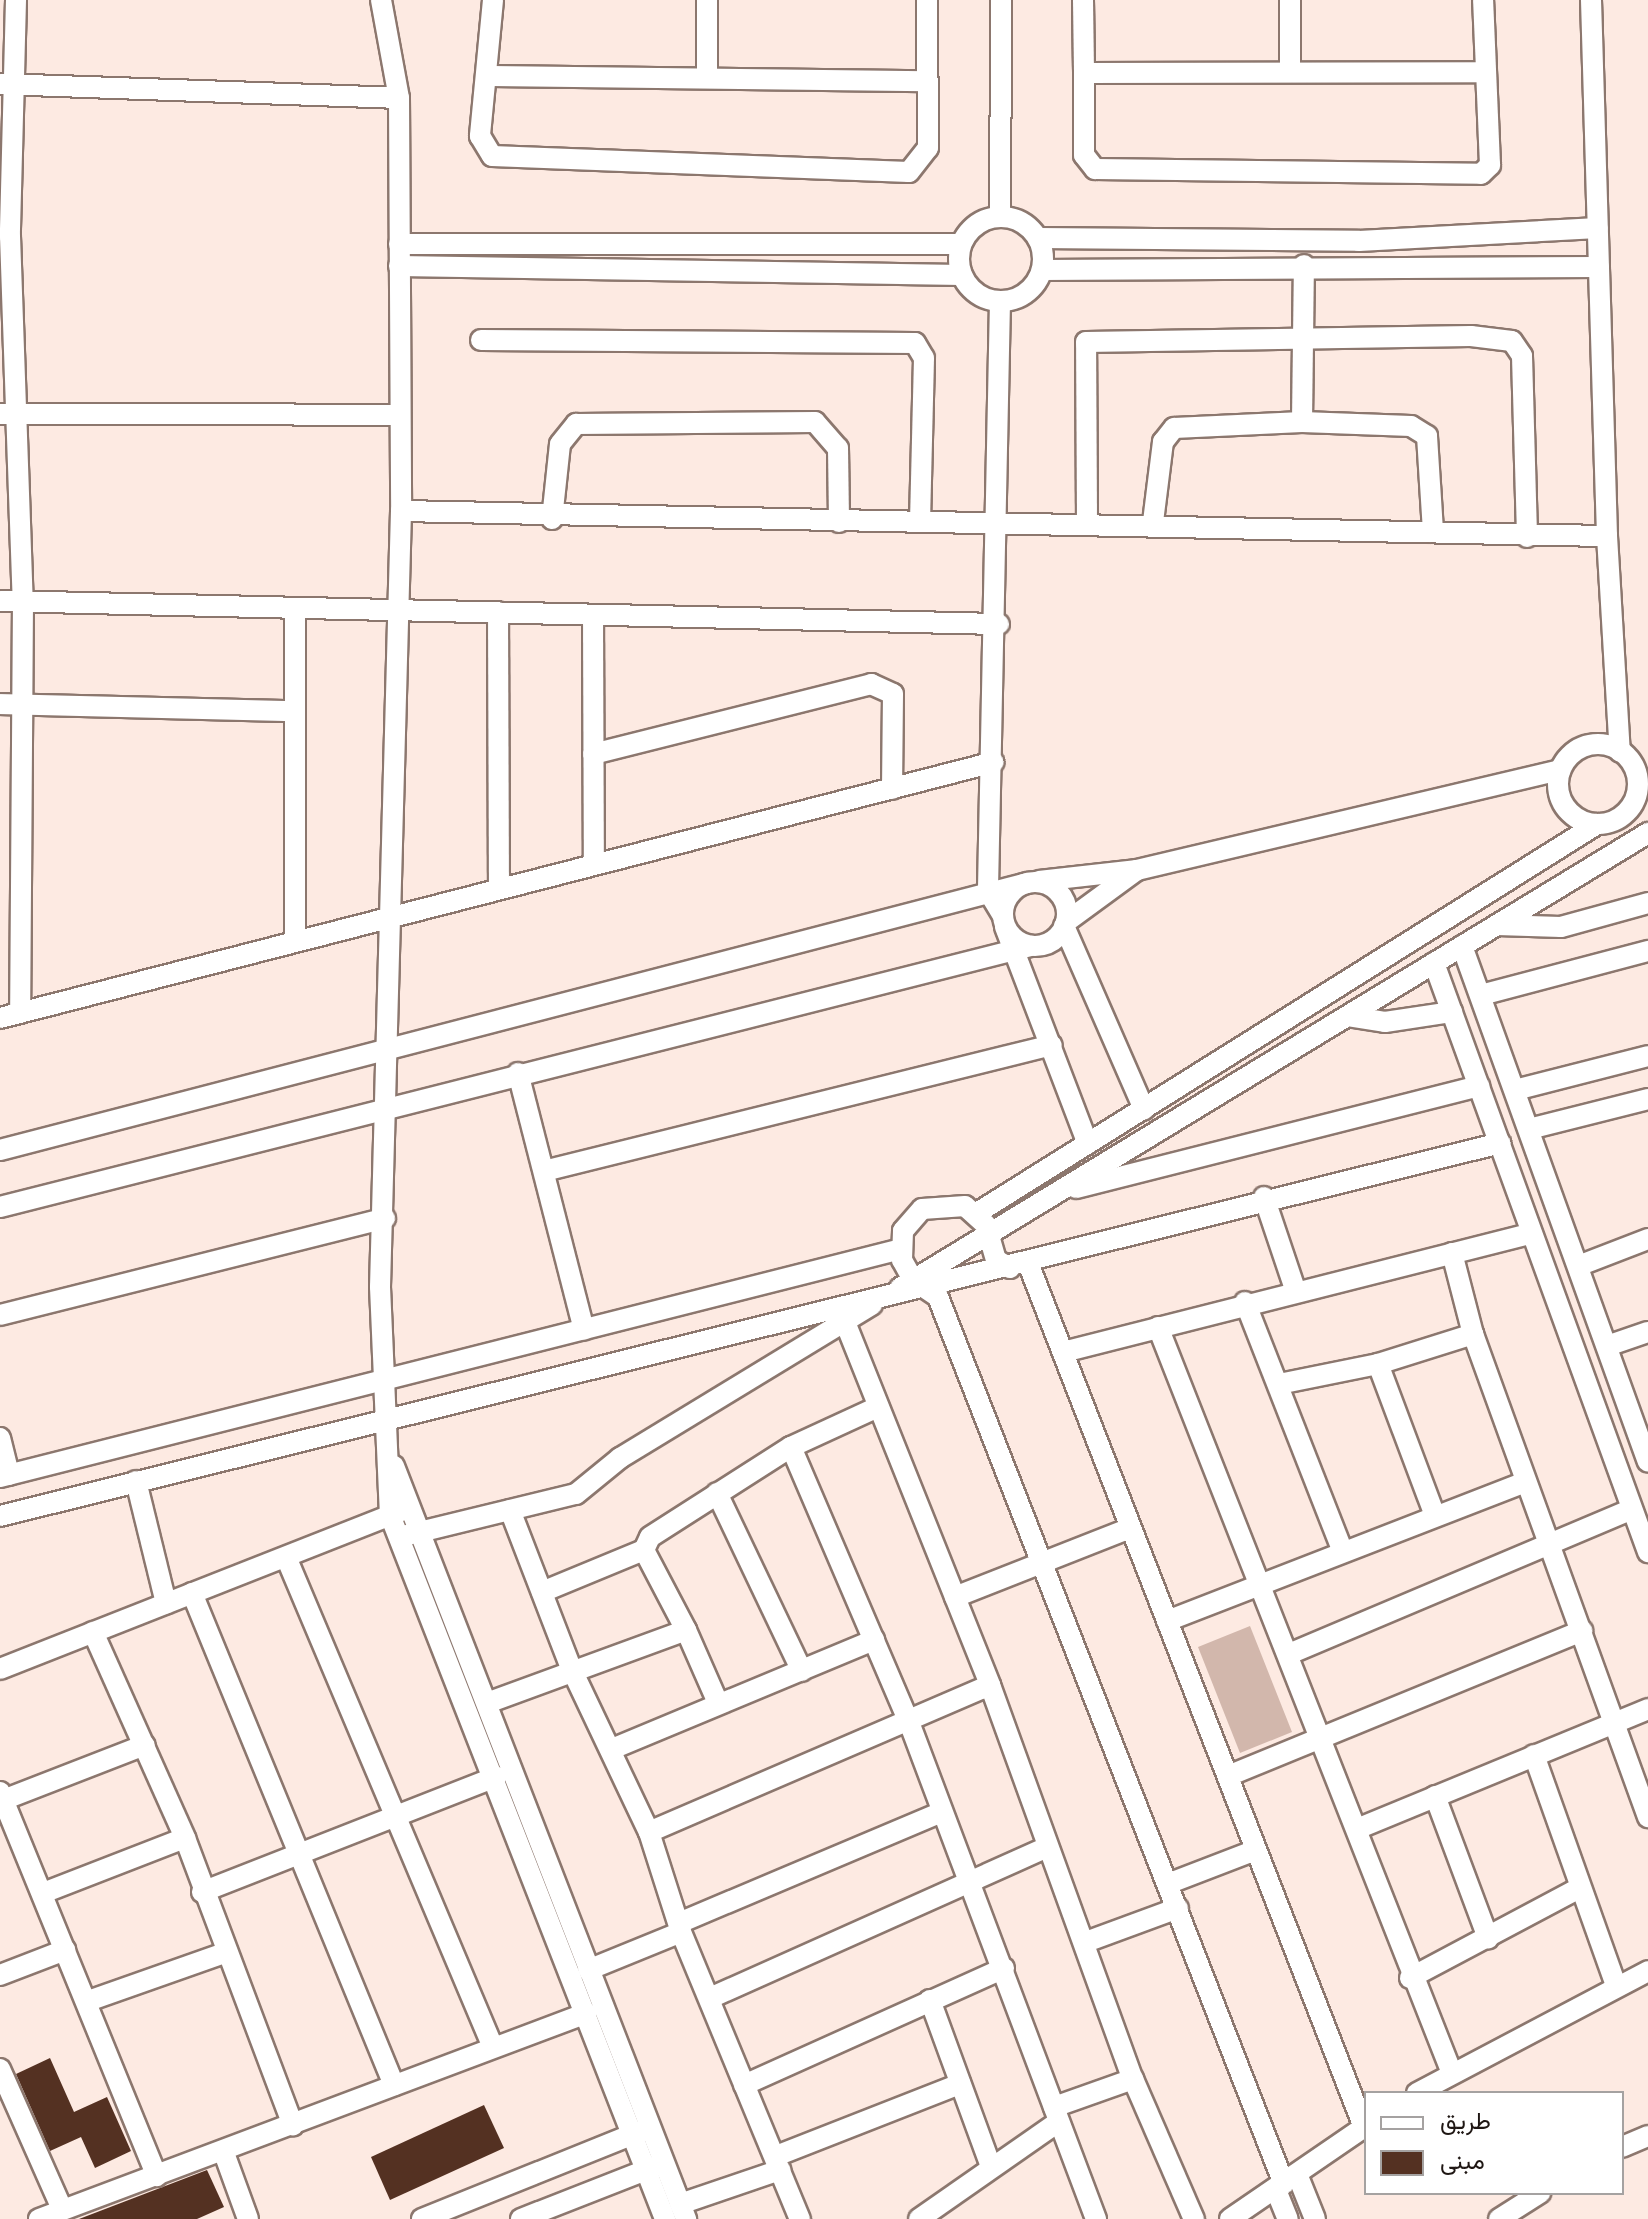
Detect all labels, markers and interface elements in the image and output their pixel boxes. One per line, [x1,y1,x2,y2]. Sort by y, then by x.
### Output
legend [1364,2091,1624,2195]
text: طريق [1440,2110,1491,2134]
text: مبنى [1440,2150,1485,2174]

